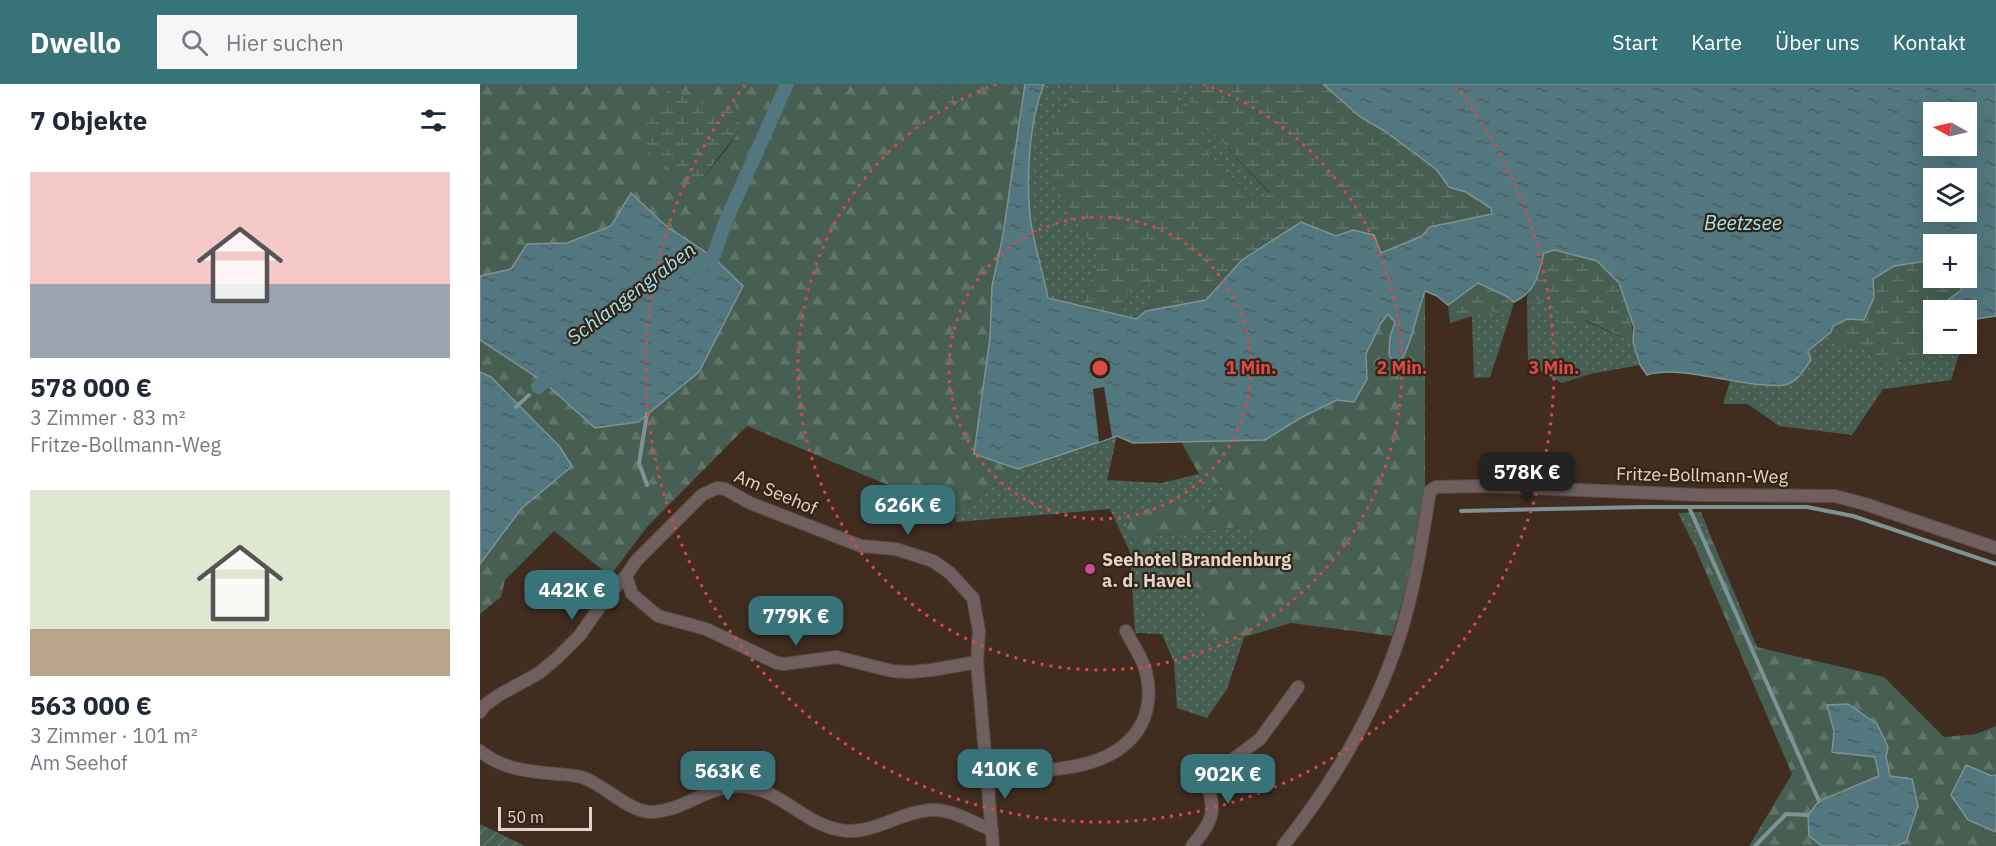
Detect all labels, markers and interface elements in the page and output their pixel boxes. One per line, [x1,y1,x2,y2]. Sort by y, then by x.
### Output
search box [157,15,577,69]
text: Dwello [30,24,121,61]
icon: search [178,26,211,59]
text: Hier suchen [226,28,344,57]
text: Start [1612,28,1658,56]
text: Karte [1691,28,1742,56]
text: Über uns [1775,28,1860,56]
text: Kontakt [1893,28,1966,56]
north arrow [1923,102,1977,156]
map controls [1923,102,1977,354]
text: 7 Objekte [30,103,147,137]
icon: filters [417,104,450,137]
button: layers [1923,168,1977,222]
water label: Beetzsee [1704,209,1782,236]
icon: home [186,211,294,319]
button: + [1923,234,1977,288]
water label: Schlangengraben [561,236,701,350]
button: − [1923,300,1977,354]
text: 1 Min. [1225,356,1277,379]
text: 2 Min. [1376,356,1428,379]
text: 3 Min. [1528,356,1580,379]
centre of rings [1090,358,1110,378]
text: 578 000 € [30,370,152,404]
text: 3 Zimmer · 83 m² [30,404,186,431]
text: Fritze-Bollmann-Weg [30,431,221,458]
pin: 578K € [1478,452,1576,503]
text: 578K € [1493,458,1561,485]
street label: Fritze-Bollmann-Weg [1616,462,1789,488]
street label: Am Seehof [731,464,821,520]
pin: 626K € [859,485,957,536]
text: 626K € [874,491,942,518]
icon: home [186,529,294,637]
place label: Seehotel Brandenburg a. d. Havel [1102,548,1291,592]
marker: Seehotel Brandenburg a. d. Havel [1083,562,1097,576]
pin: 442K € [523,570,621,621]
text: 442K € [538,576,606,603]
pin: 779K € [747,596,845,647]
text: 779K € [762,602,830,629]
text: 563 000 € [30,688,152,722]
text: 3 Zimmer · 101 m² [30,722,198,749]
text: Am Seehof [30,749,128,776]
pin: 410K € [956,749,1054,800]
pin: 563K € [679,751,777,802]
pin: 902K € [1179,754,1277,805]
text: 410K € [971,755,1039,782]
text: 563K € [694,757,762,784]
text: 902K € [1194,760,1262,787]
scale bar [498,804,592,832]
text: 50 m [507,807,544,827]

